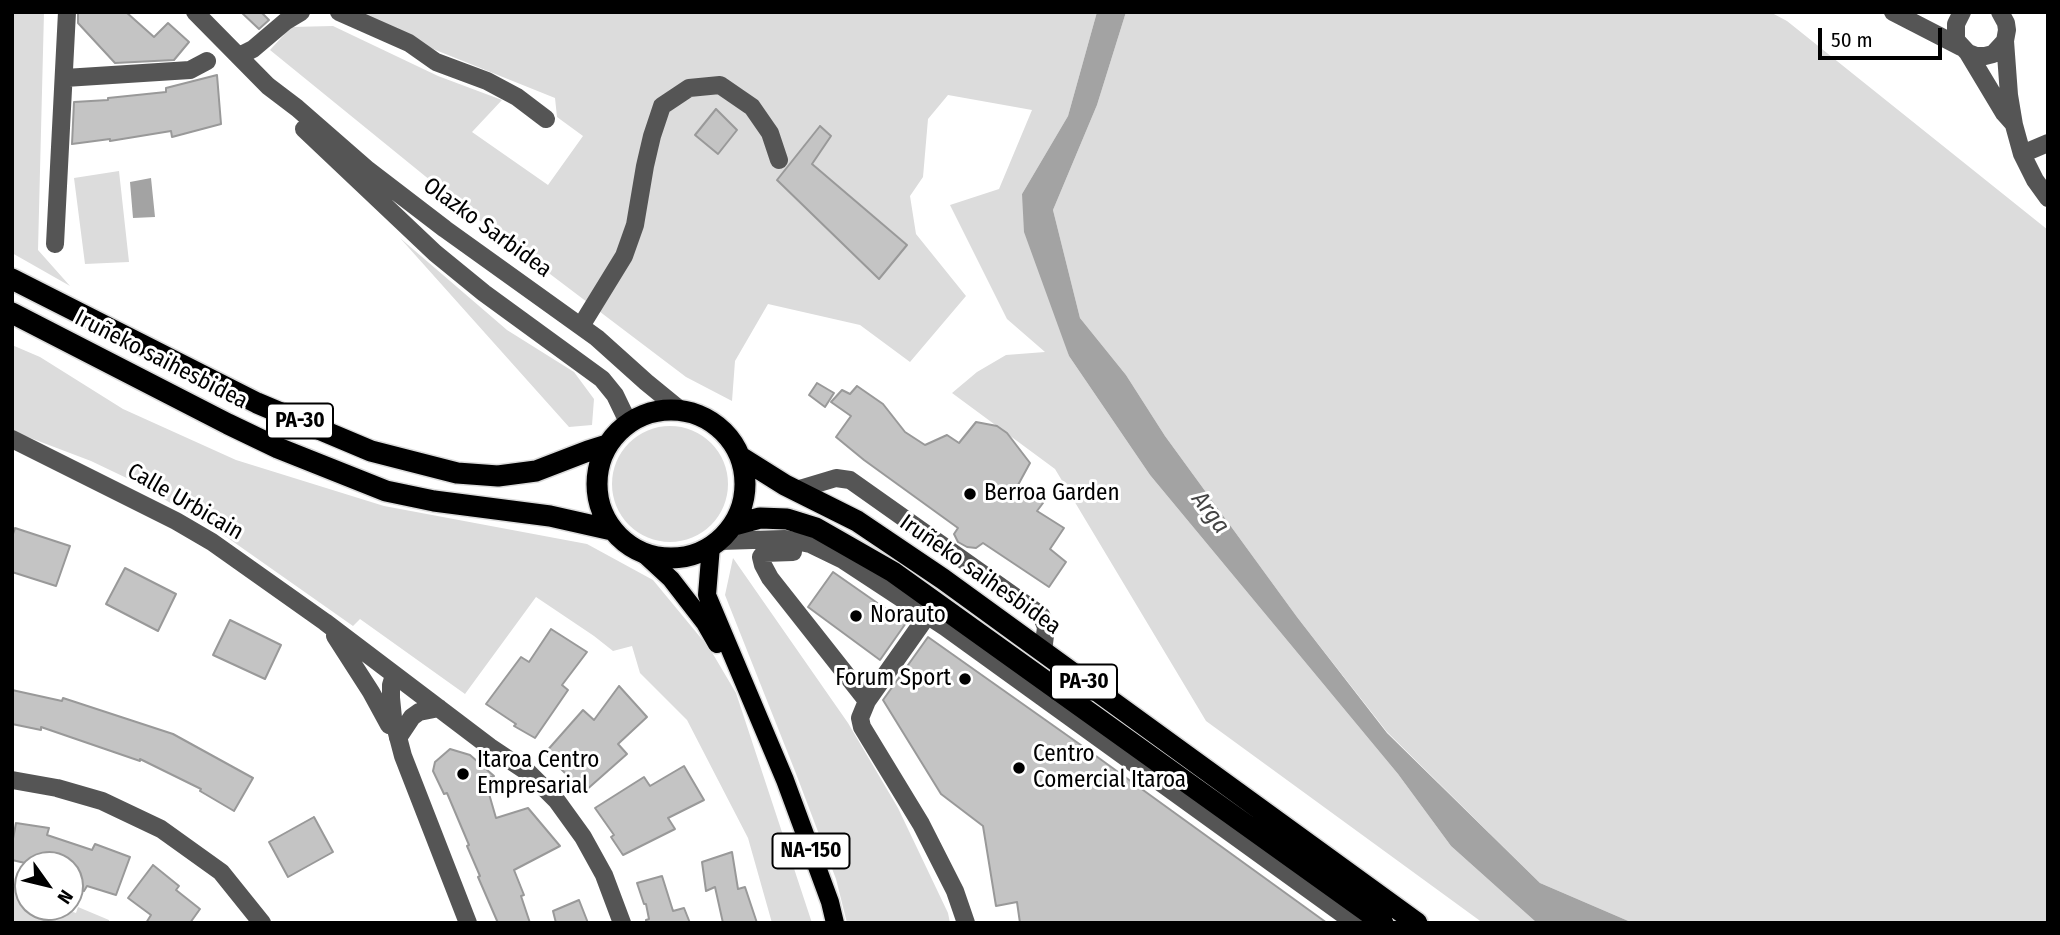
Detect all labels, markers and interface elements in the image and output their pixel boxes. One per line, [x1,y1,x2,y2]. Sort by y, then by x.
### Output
scale bar [1822,14,1946,58]
text: 50 m [1831,27,1873,53]
street label: Olazko Sarbidea [417,172,557,284]
street label: Iruñeko saihesbidea [70,304,252,416]
road number: PA-30 [267,404,333,438]
street label: Calle Urbicain [122,458,248,546]
place label: Berroa Garden [984,480,1120,508]
marker: Berroa Garden [962,486,978,502]
water label: Arga [1185,486,1235,540]
street label: Iruñeko saihesbidea [894,509,1066,641]
place label: Norauto [870,602,946,630]
marker: Norauto [848,608,864,624]
road number: PA-30 [1051,664,1117,700]
place label: Forum Sport [835,665,951,693]
marker: Forum Sport [957,671,973,687]
place label: Centro Comercial Itaroa [1033,741,1186,795]
place label: Itaroa Centro Empresarial [477,747,599,801]
marker: Centro Comercial Itaroa [1011,760,1027,776]
marker: Itaroa Centro Empresarial [455,766,471,782]
road number: NA-150 [772,834,850,868]
north arrow [14,851,84,921]
text: N [52,886,78,908]

